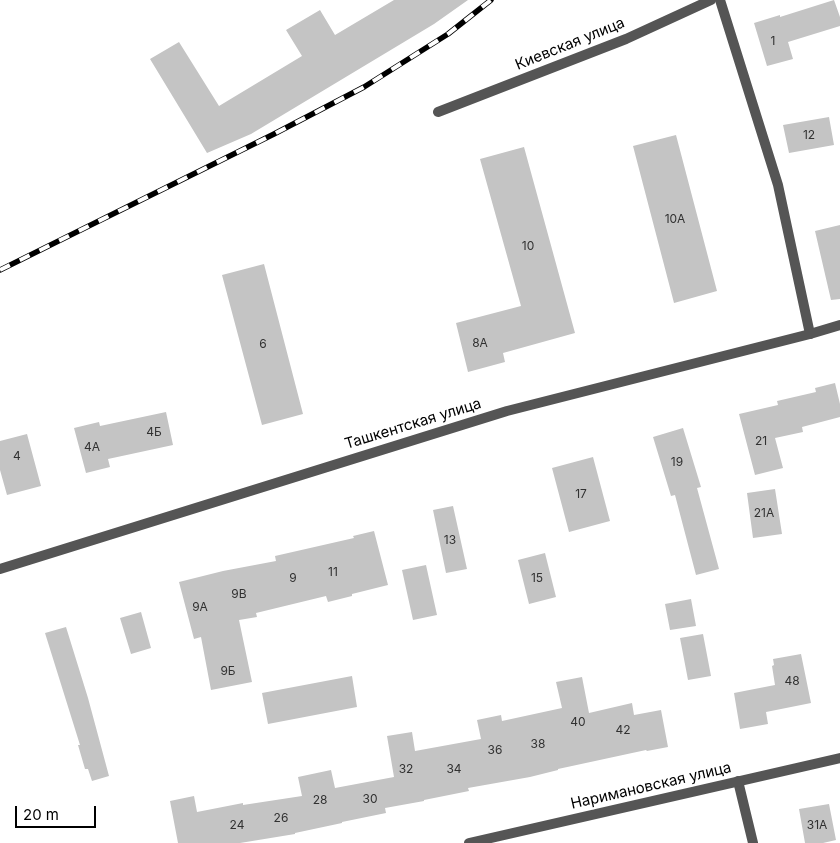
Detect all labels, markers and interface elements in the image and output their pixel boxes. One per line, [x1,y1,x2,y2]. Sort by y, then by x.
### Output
street label: Киевская улица [513,14,627,74]
house number: 1 [771,34,775,48]
house number: 12 [803,128,815,142]
house number: 10А [665,212,685,226]
house number: 10 [522,239,534,253]
house number: 8А [472,336,488,350]
house number: 6 [259,337,267,351]
street label: Ташкентская улица [343,395,483,453]
house number: 4Б [146,425,162,439]
house number: 21 [755,434,767,448]
house number: 4А [84,440,100,454]
house number: 4 [13,449,21,463]
house number: 19 [671,455,683,469]
house number: 17 [575,487,587,501]
house number: 21А [754,506,774,520]
house number: 13 [444,533,456,547]
house number: 11 [328,565,338,579]
house number: 9 [289,571,297,585]
house number: 15 [531,571,543,585]
house number: 9В [231,587,247,601]
house number: 9А [192,600,208,614]
house number: 9Б [220,664,236,678]
house number: 48 [784,674,800,688]
house number: 40 [570,715,586,729]
house number: 42 [615,723,631,737]
house number: 38 [531,737,545,751]
house number: 36 [488,743,502,757]
street label: Наримановская улица [569,759,733,813]
house number: 32 [399,762,413,776]
house number: 34 [446,762,462,776]
house number: 30 [363,792,377,806]
house number: 28 [313,793,327,807]
scale bar [18,796,99,828]
text: 20 m [23,805,59,824]
house number: 26 [274,811,288,825]
house number: 24 [230,818,244,832]
house number: 31А [807,818,827,832]

